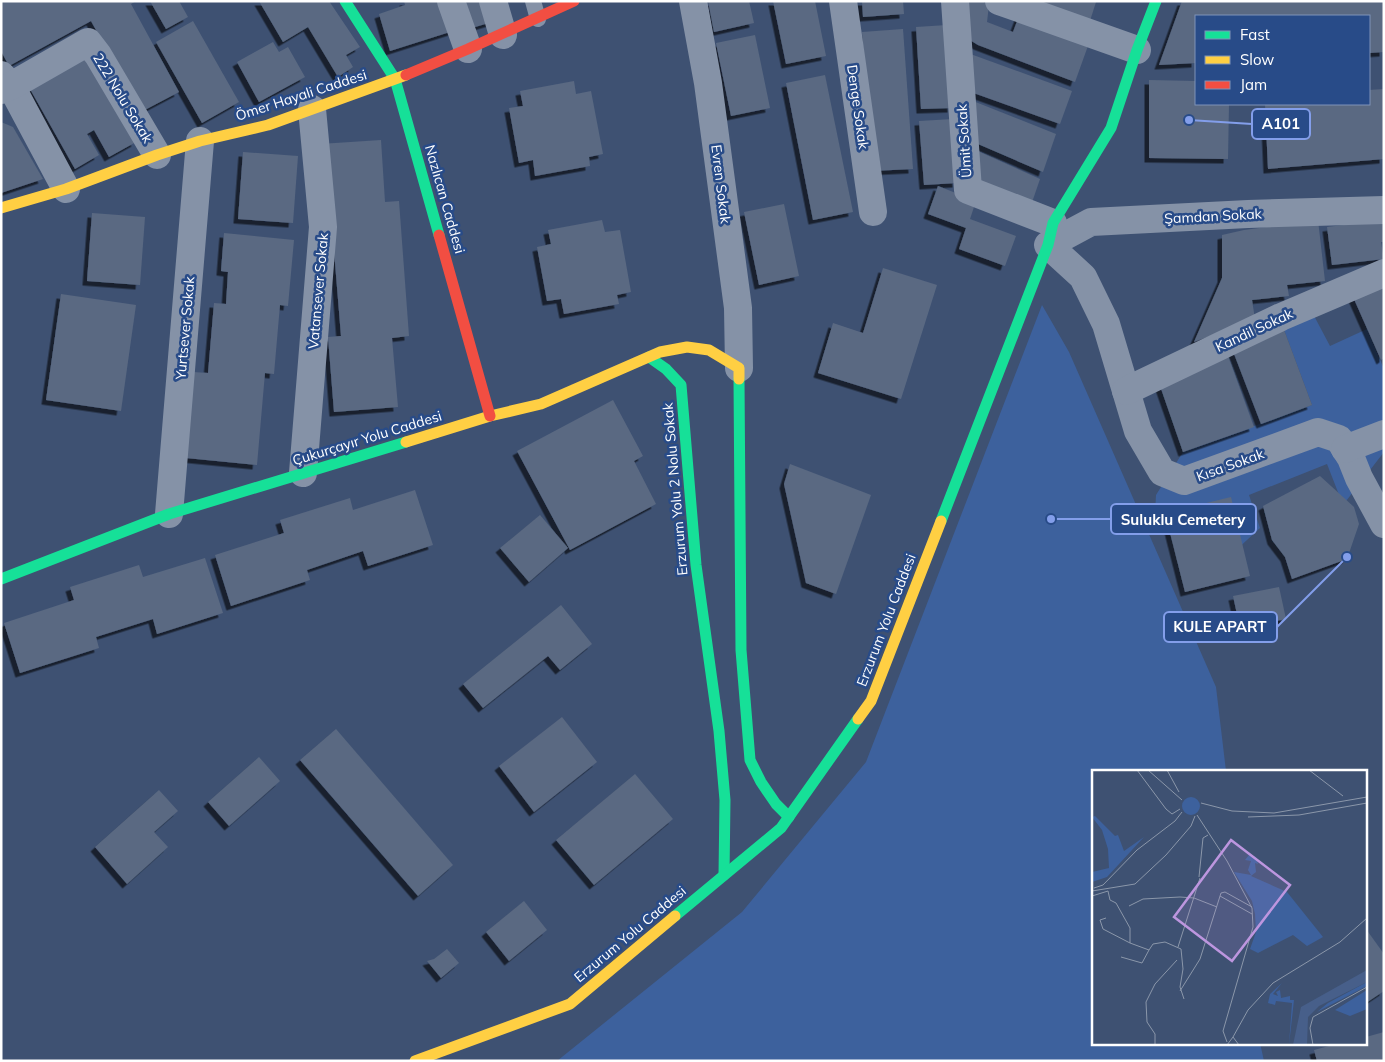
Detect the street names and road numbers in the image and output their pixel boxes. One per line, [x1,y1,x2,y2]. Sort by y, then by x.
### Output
street label: 222 Nolu Sokak [89,50,157,147]
street label: Denge Sokak [843,63,873,151]
street label: Ömer Hayali Caddesi [233,65,369,125]
street label: Ümit Sokak [952,103,976,178]
street label: Nazlıcan Caddesi [421,143,469,255]
street label: Evren Sokak [707,143,735,225]
street label: Şamdan Sokak [1164,204,1263,228]
street label: Vatansever Sokak [304,231,332,350]
street label: Yurtsever Sokak [171,275,199,381]
street label: Kandil Sokak [1212,304,1296,356]
street label: Erzurum Yolu 2 Nolu Sokak [658,401,692,576]
street label: Çukurçayır Yolu Caddesi [290,407,444,469]
street label: Kısa Sokak [1194,444,1267,486]
street label: Erzurum Yolu Caddesi [852,551,920,689]
street label: Erzurum Yolu Caddesi [570,882,690,986]

